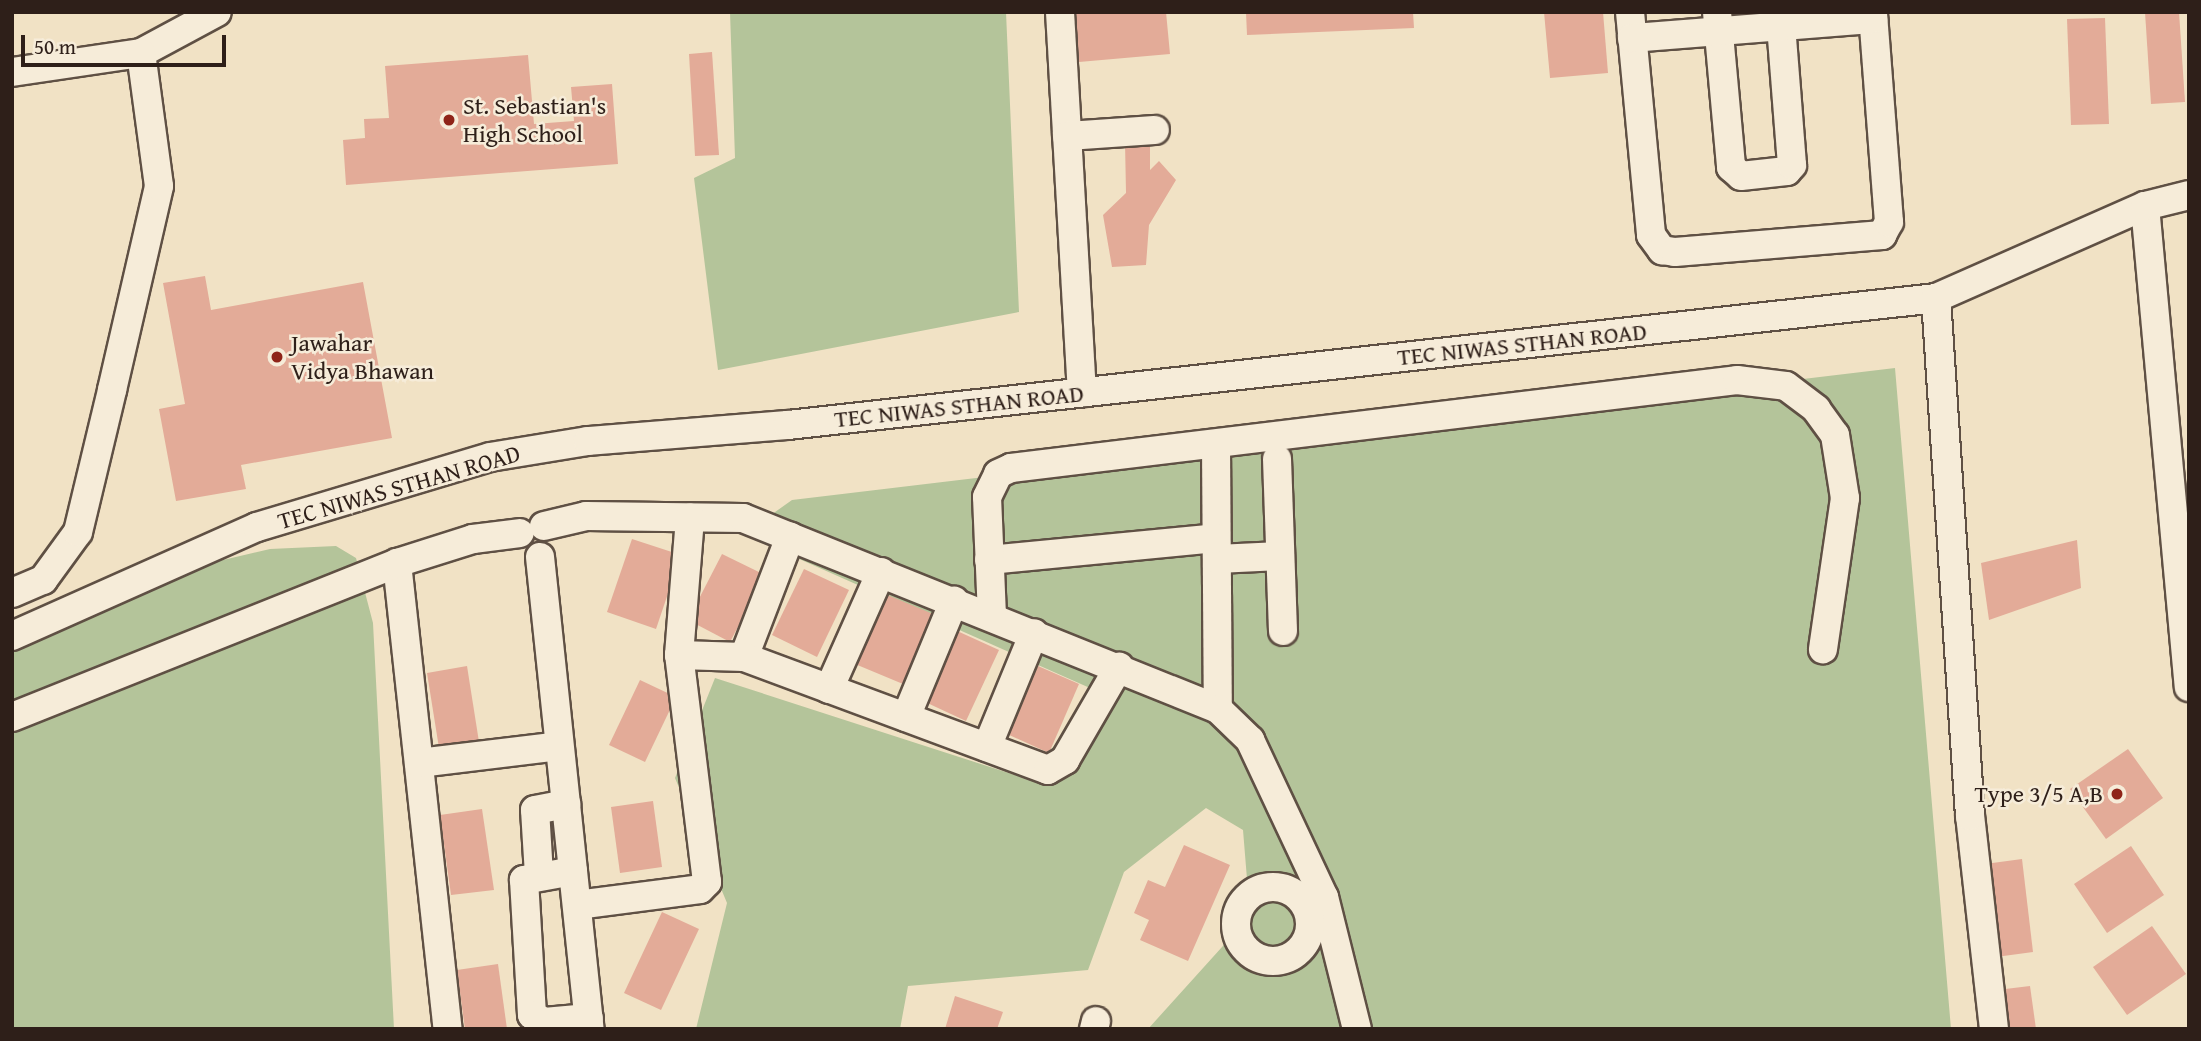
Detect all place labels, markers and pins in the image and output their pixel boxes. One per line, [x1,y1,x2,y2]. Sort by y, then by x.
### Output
place label: St. Sebastian's High School [463,92,606,148]
marker: St. Sebastian's High School [441,112,457,128]
place label: Jawahar Vidya Bhawan [291,329,434,385]
marker: Jawahar Vidya Bhawan [269,349,285,365]
place label: Type 3/5 A,B [1974,780,2103,808]
marker: Type 3/5 A,B [2109,786,2125,802]

